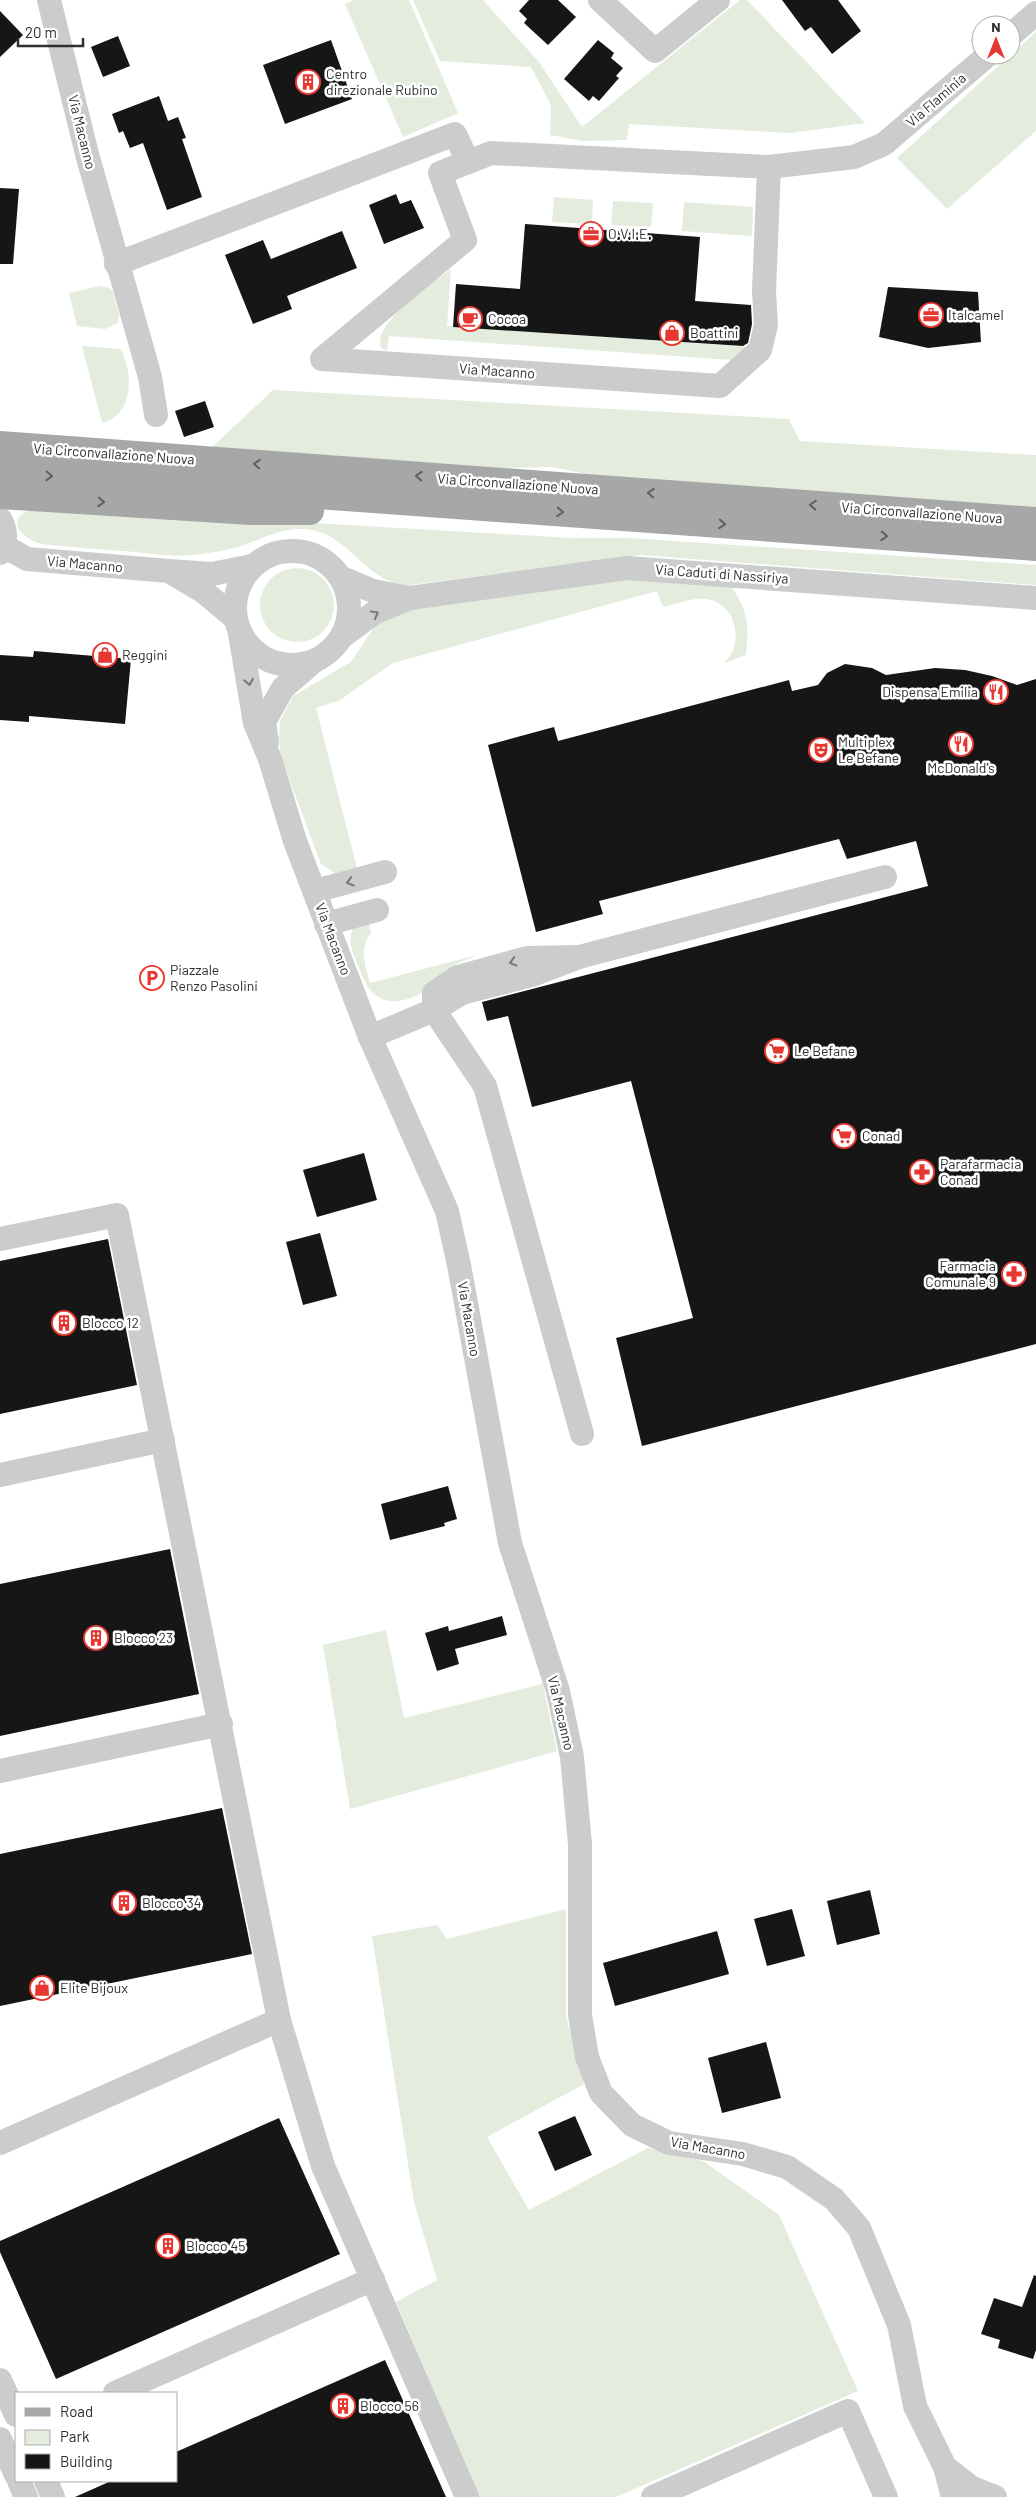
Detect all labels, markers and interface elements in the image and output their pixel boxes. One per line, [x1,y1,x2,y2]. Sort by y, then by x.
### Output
scale bar [18,15,82,47]
north arrow [971,15,1021,65]
text: N [991,18,1001,35]
text: 20 m [25,23,57,41]
place label: Centro direzionale Rubino [326,65,438,98]
building icon: Centro direzionale Rubino [295,69,321,95]
street label: Via Flaminia [902,69,969,130]
street label: Via Macanno [65,93,100,171]
office icon: O.V.I.E. [578,221,604,247]
place label: O.V.I.E. [608,225,651,242]
office icon: Italcamel [918,302,944,328]
cafe icon: Cocoa [457,306,483,332]
place label: Italcamel [948,306,1004,323]
place label: Cocoa [488,310,526,327]
shop icon: Boattini [659,320,685,346]
place label: Boattini [690,324,738,341]
street label: Via Macanno [459,359,536,382]
street label: Via Circonvallazione Nuova [33,439,195,468]
one-way arrow [253,459,261,470]
street label: Via Circonvallazione Nuova [437,469,599,498]
one-way arrow [45,470,53,481]
one-way arrow [415,471,423,482]
one-way arrow [646,488,654,499]
one-way arrow [97,496,105,507]
street label: Via Circonvallazione Nuova [841,498,1003,527]
one-way arrow [809,500,817,511]
one-way arrow [556,507,564,518]
one-way arrow [718,519,726,530]
one-way arrow [880,531,888,542]
street label: Via Macanno [46,552,124,575]
street label: Via Caduti di Nassiriya [655,560,789,587]
one-way arrow [370,610,379,620]
shop icon: Reggini [92,642,118,668]
place label: Reggini [122,646,168,663]
one-way arrow [243,678,253,687]
restaurant icon: Dispensa Emilia [983,679,1009,705]
place label: Dispensa Emilia [882,683,978,700]
restaurant icon: McDonald's [948,731,974,757]
place label: Multiplex Le Befane [838,733,899,766]
theatre icon: Multiplex Le Befane [808,737,834,763]
place label: McDonald's [927,759,995,776]
one-way arrow [347,876,355,886]
street label: Via Macanno [312,900,355,977]
one-way arrow [509,956,518,967]
place label: Piazzale Renzo Pasolini [170,961,258,994]
parking icon: Piazzale Renzo Pasolini [139,965,165,991]
supermarket icon: Le Befane [764,1038,790,1064]
place label: Le Befane [794,1042,855,1059]
supermarket icon: Conad [831,1123,857,1149]
place label: Conad [862,1127,900,1144]
place label: Parafarmacia Conad [940,1155,1021,1188]
pharmacy icon: Parafarmacia Conad [909,1159,935,1185]
place label: Farmacia Comunale 9 [925,1257,996,1290]
pharmacy icon: Farmacia Comunale 9 [1001,1261,1027,1287]
street label: Via Macanno [455,1280,484,1358]
building icon: Blocco 12 [51,1310,77,1336]
place label: Blocco 12 [82,1314,139,1331]
building icon: Blocco 23 [83,1625,109,1651]
place label: Blocco 23 [114,1629,173,1646]
street label: Via Macanno [545,1674,578,1752]
building icon: Blocco 34 [111,1890,137,1916]
place label: Blocco 34 [142,1894,201,1911]
shop icon: Elite Bijoux [29,1975,55,2001]
place label: Elite Bijoux [60,1979,128,1996]
street label: Via Macanno [669,2133,747,2162]
building icon: Blocco 45 [155,2233,181,2259]
place label: Blocco 45 [186,2237,245,2254]
legend [15,2392,178,2482]
building icon: Blocco 56 [330,2393,356,2419]
place label: Blocco 56 [360,2397,419,2414]
text: Road [60,2402,93,2420]
text: Park [60,2427,90,2445]
text: Building [60,2452,113,2470]

